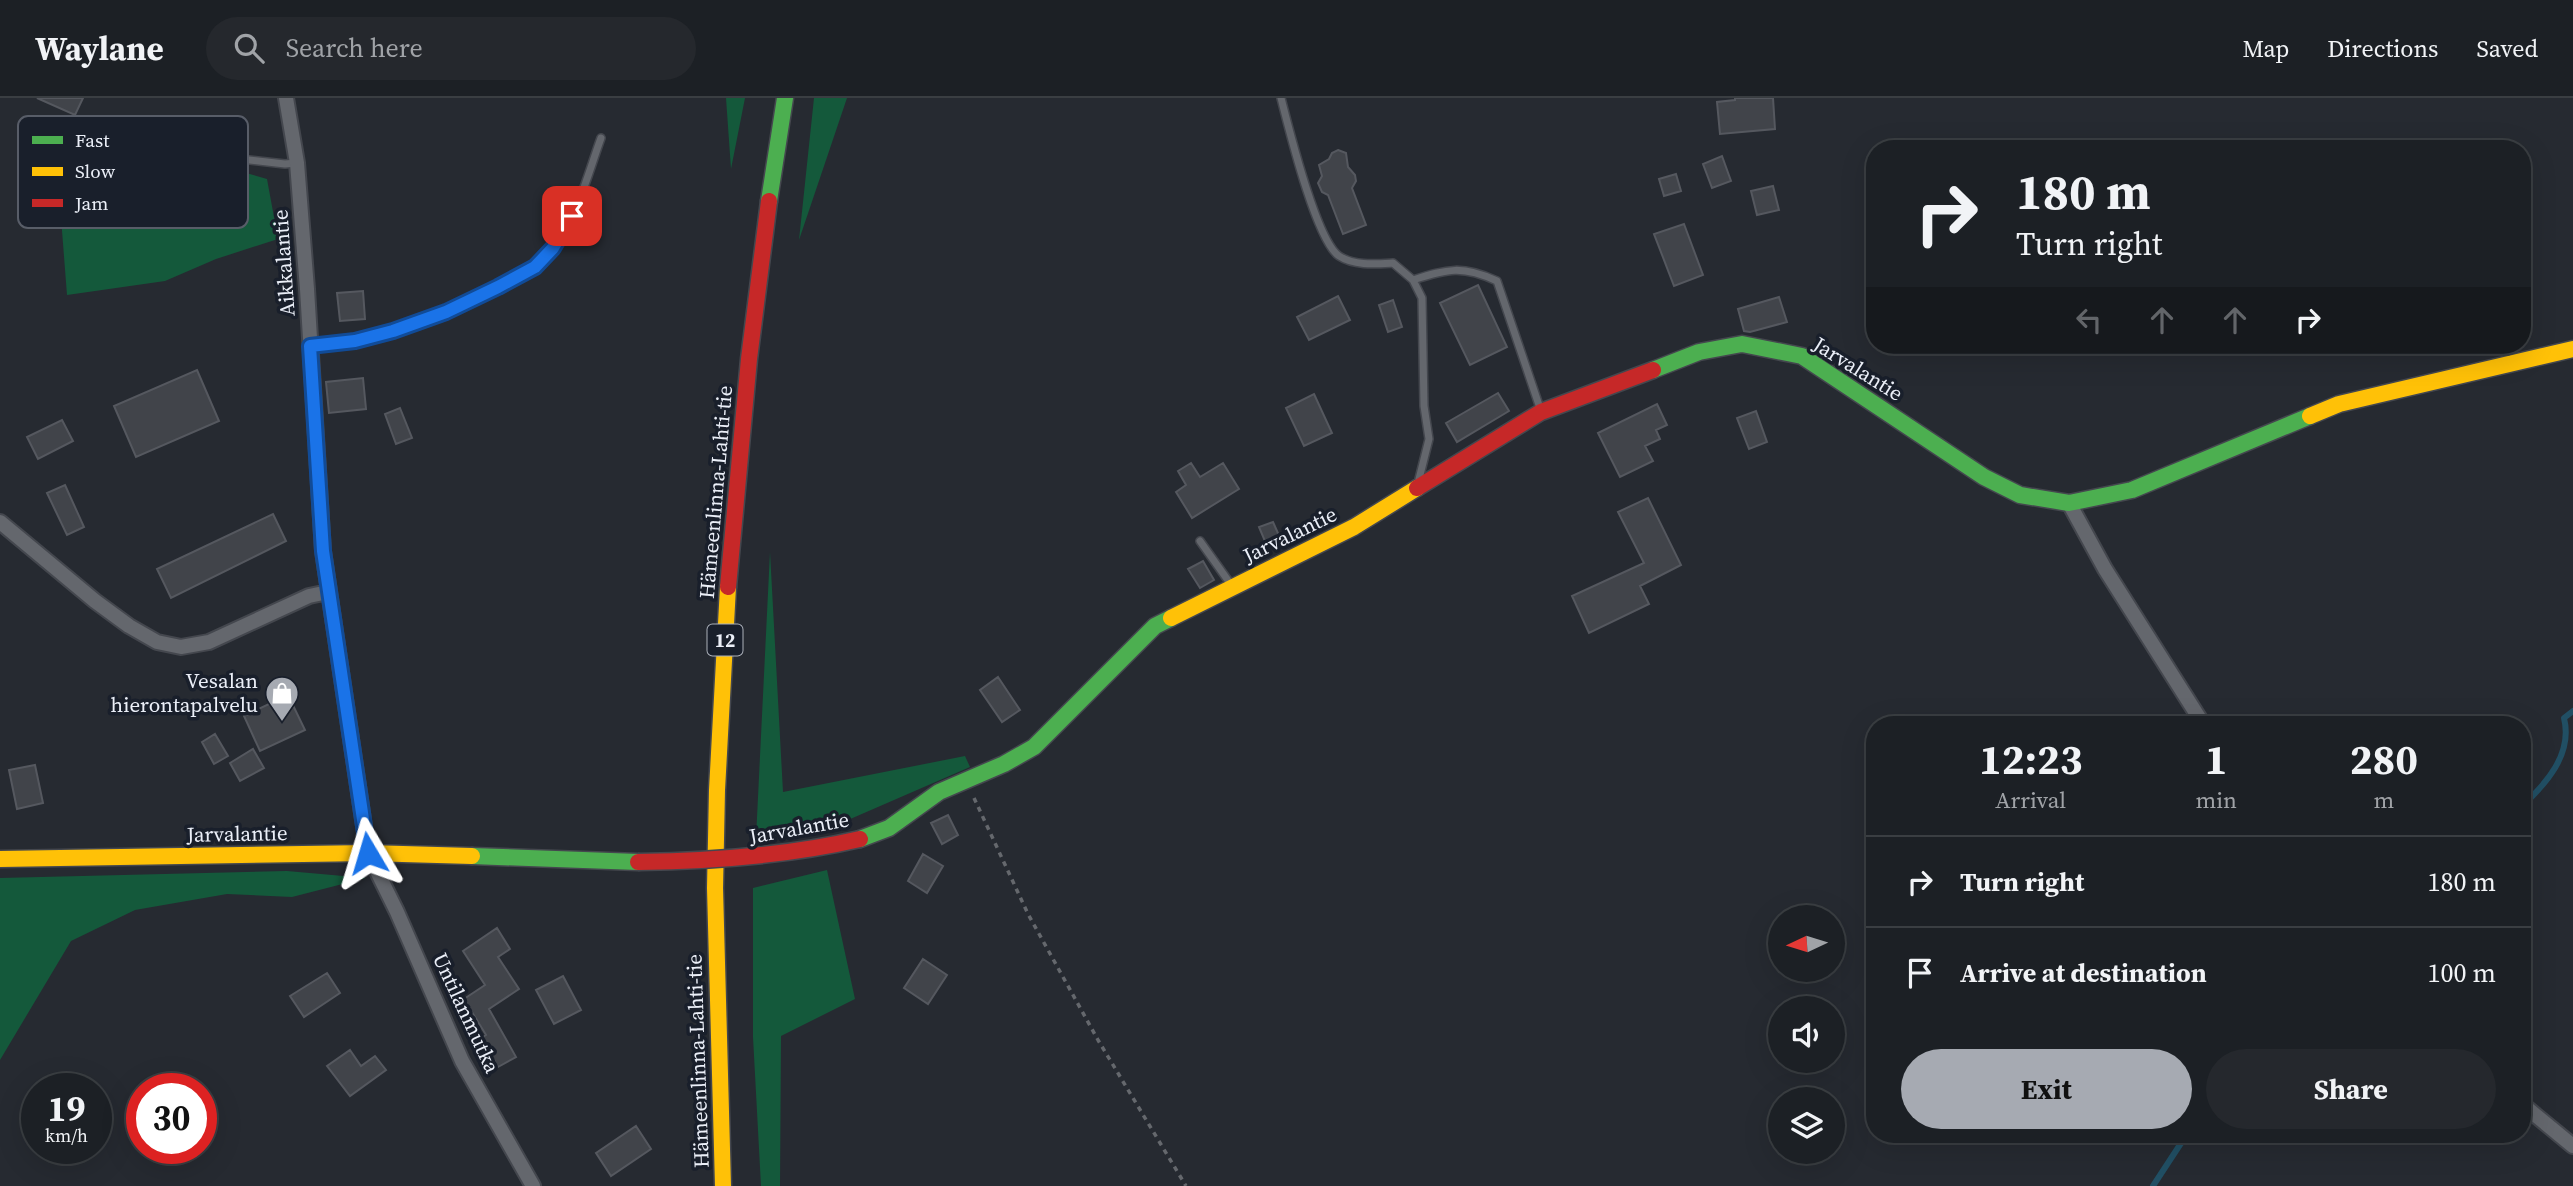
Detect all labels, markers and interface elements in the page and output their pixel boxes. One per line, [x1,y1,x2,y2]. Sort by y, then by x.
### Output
search box [206,17,696,80]
text: Waylane [35,26,164,71]
icon: search [230,29,268,67]
text: Search here [286,30,423,66]
text: Map [2242,32,2289,65]
text: Directions [2327,32,2438,65]
text: Saved [2476,32,2538,65]
legend [18,116,248,228]
text: Fast [75,127,110,153]
text: Slow [75,158,116,184]
text: 180 m [2016,158,2151,225]
icon: right [1901,168,1992,259]
pin [542,186,602,246]
text: Jam [74,190,108,216]
icon: arrive [553,197,591,235]
street label: Aikkalantie [265,209,302,317]
text: Turn right [2016,222,2162,266]
icon: left [2070,301,2108,339]
icon: ahead [2143,301,2181,339]
icon: ahead [2216,301,2254,339]
icon: right [2289,301,2327,339]
street label: Jarvalantie [1807,329,1909,408]
street label: Hämeenlinna-Lahti-tie [692,384,739,600]
street label: Jarvalantie [1237,499,1342,570]
road number: 12 [708,624,742,656]
place label: Vesalan hierontapalvelu [111,666,258,719]
shop icon: Vesalan hierontapalvelu [263,674,301,723]
text: 12:23 [1979,730,2083,788]
text: 1 [2205,730,2228,788]
text: 280 [2350,730,2418,788]
text: Arrival [1995,784,2066,816]
text: min [2195,784,2237,816]
text: m [2374,784,2394,816]
street label: Jarvalantie [746,804,851,851]
position arrow [331,816,405,890]
street label: Jarvalantie [185,818,288,849]
icon: right [1901,863,1939,901]
text: Turn right [1960,864,2084,900]
text: 180 m [2428,864,2496,900]
north arrow [1768,905,1844,982]
map controls [1768,905,1845,1164]
street label: Untilanmutka [426,948,507,1078]
street label: Hämeenlinna-Lahti-tie [679,954,716,1168]
icon: arrive [1901,954,1939,992]
text: Arrive at destination [1960,955,2207,991]
text: 100 m [2428,955,2496,991]
button: sound [1768,996,1845,1073]
button: Exit [1901,1049,2192,1129]
button: Share [2206,1049,2496,1129]
speed limit sign: 30 [126,1073,217,1164]
text: 19 [48,1085,85,1133]
button: layers [1768,1087,1845,1164]
text: km/h [45,1123,88,1148]

